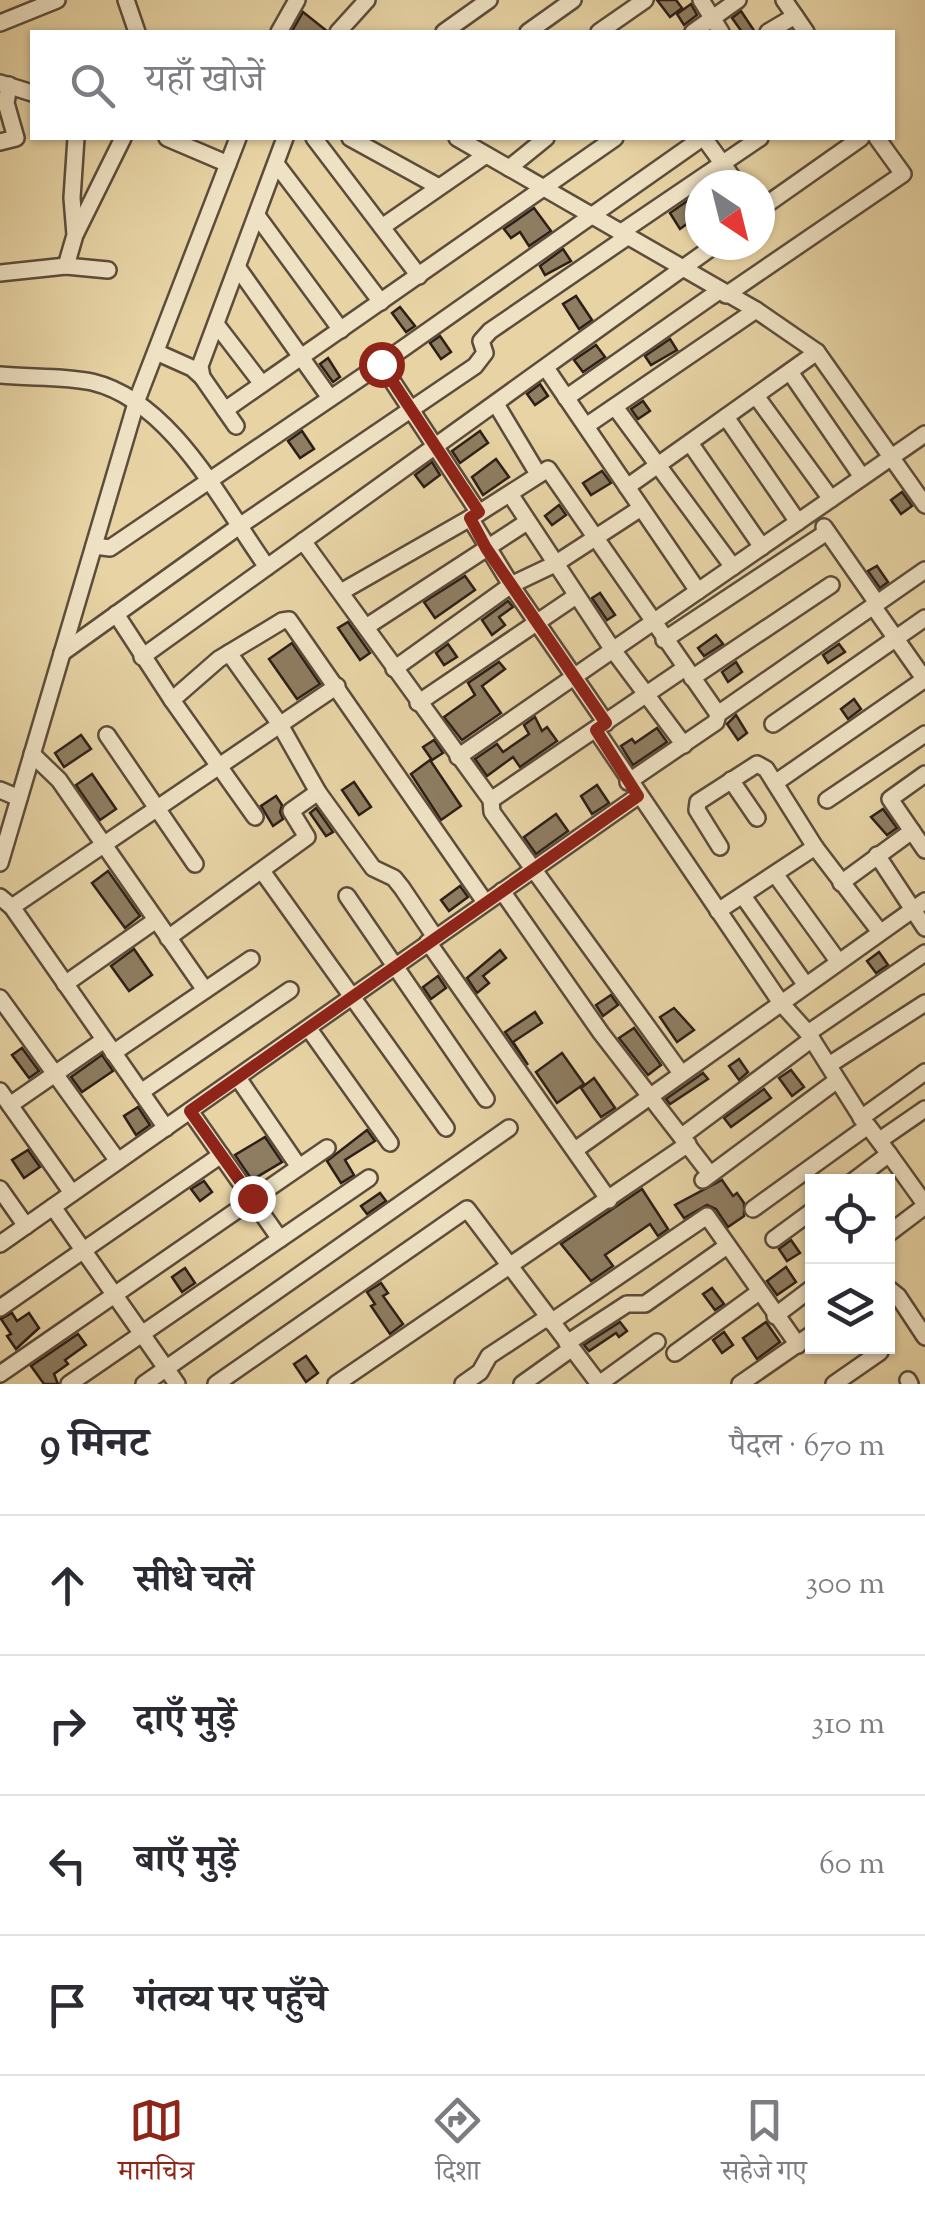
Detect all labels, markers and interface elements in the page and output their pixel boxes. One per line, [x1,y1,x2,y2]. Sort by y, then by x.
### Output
search box [30,30,895,140]
text: यहाँ खोजें [145,55,264,109]
icon: search [65,58,120,113]
north arrow [685,170,775,260]
route start [359,342,405,388]
map controls [805,1174,895,1354]
button: locate [805,1174,895,1264]
route end [230,1176,276,1222]
button: layers [805,1264,895,1354]
text: 9 मिनट [40,1416,149,1476]
text: पैदल · 670 m [729,1424,885,1470]
text: सीधे चलें [135,1555,253,1609]
icon: ahead [40,1558,95,1613]
text: 300 m [805,1562,885,1608]
text: दाएँ मुड़ें [135,1695,236,1749]
icon: right [40,1698,95,1753]
text: 310 m [811,1702,885,1748]
text: बाएँ मुड़ें [135,1835,237,1889]
icon: left [40,1838,95,1893]
text: 60 m [819,1842,885,1888]
text: गंतव्य पर पहुँचे [135,1975,327,2029]
icon: arrive [40,1978,95,2033]
tab: मानचित्र [118,2093,194,2198]
tab: दिशा [430,2093,485,2198]
tab: सहेजे गए [721,2093,807,2198]

